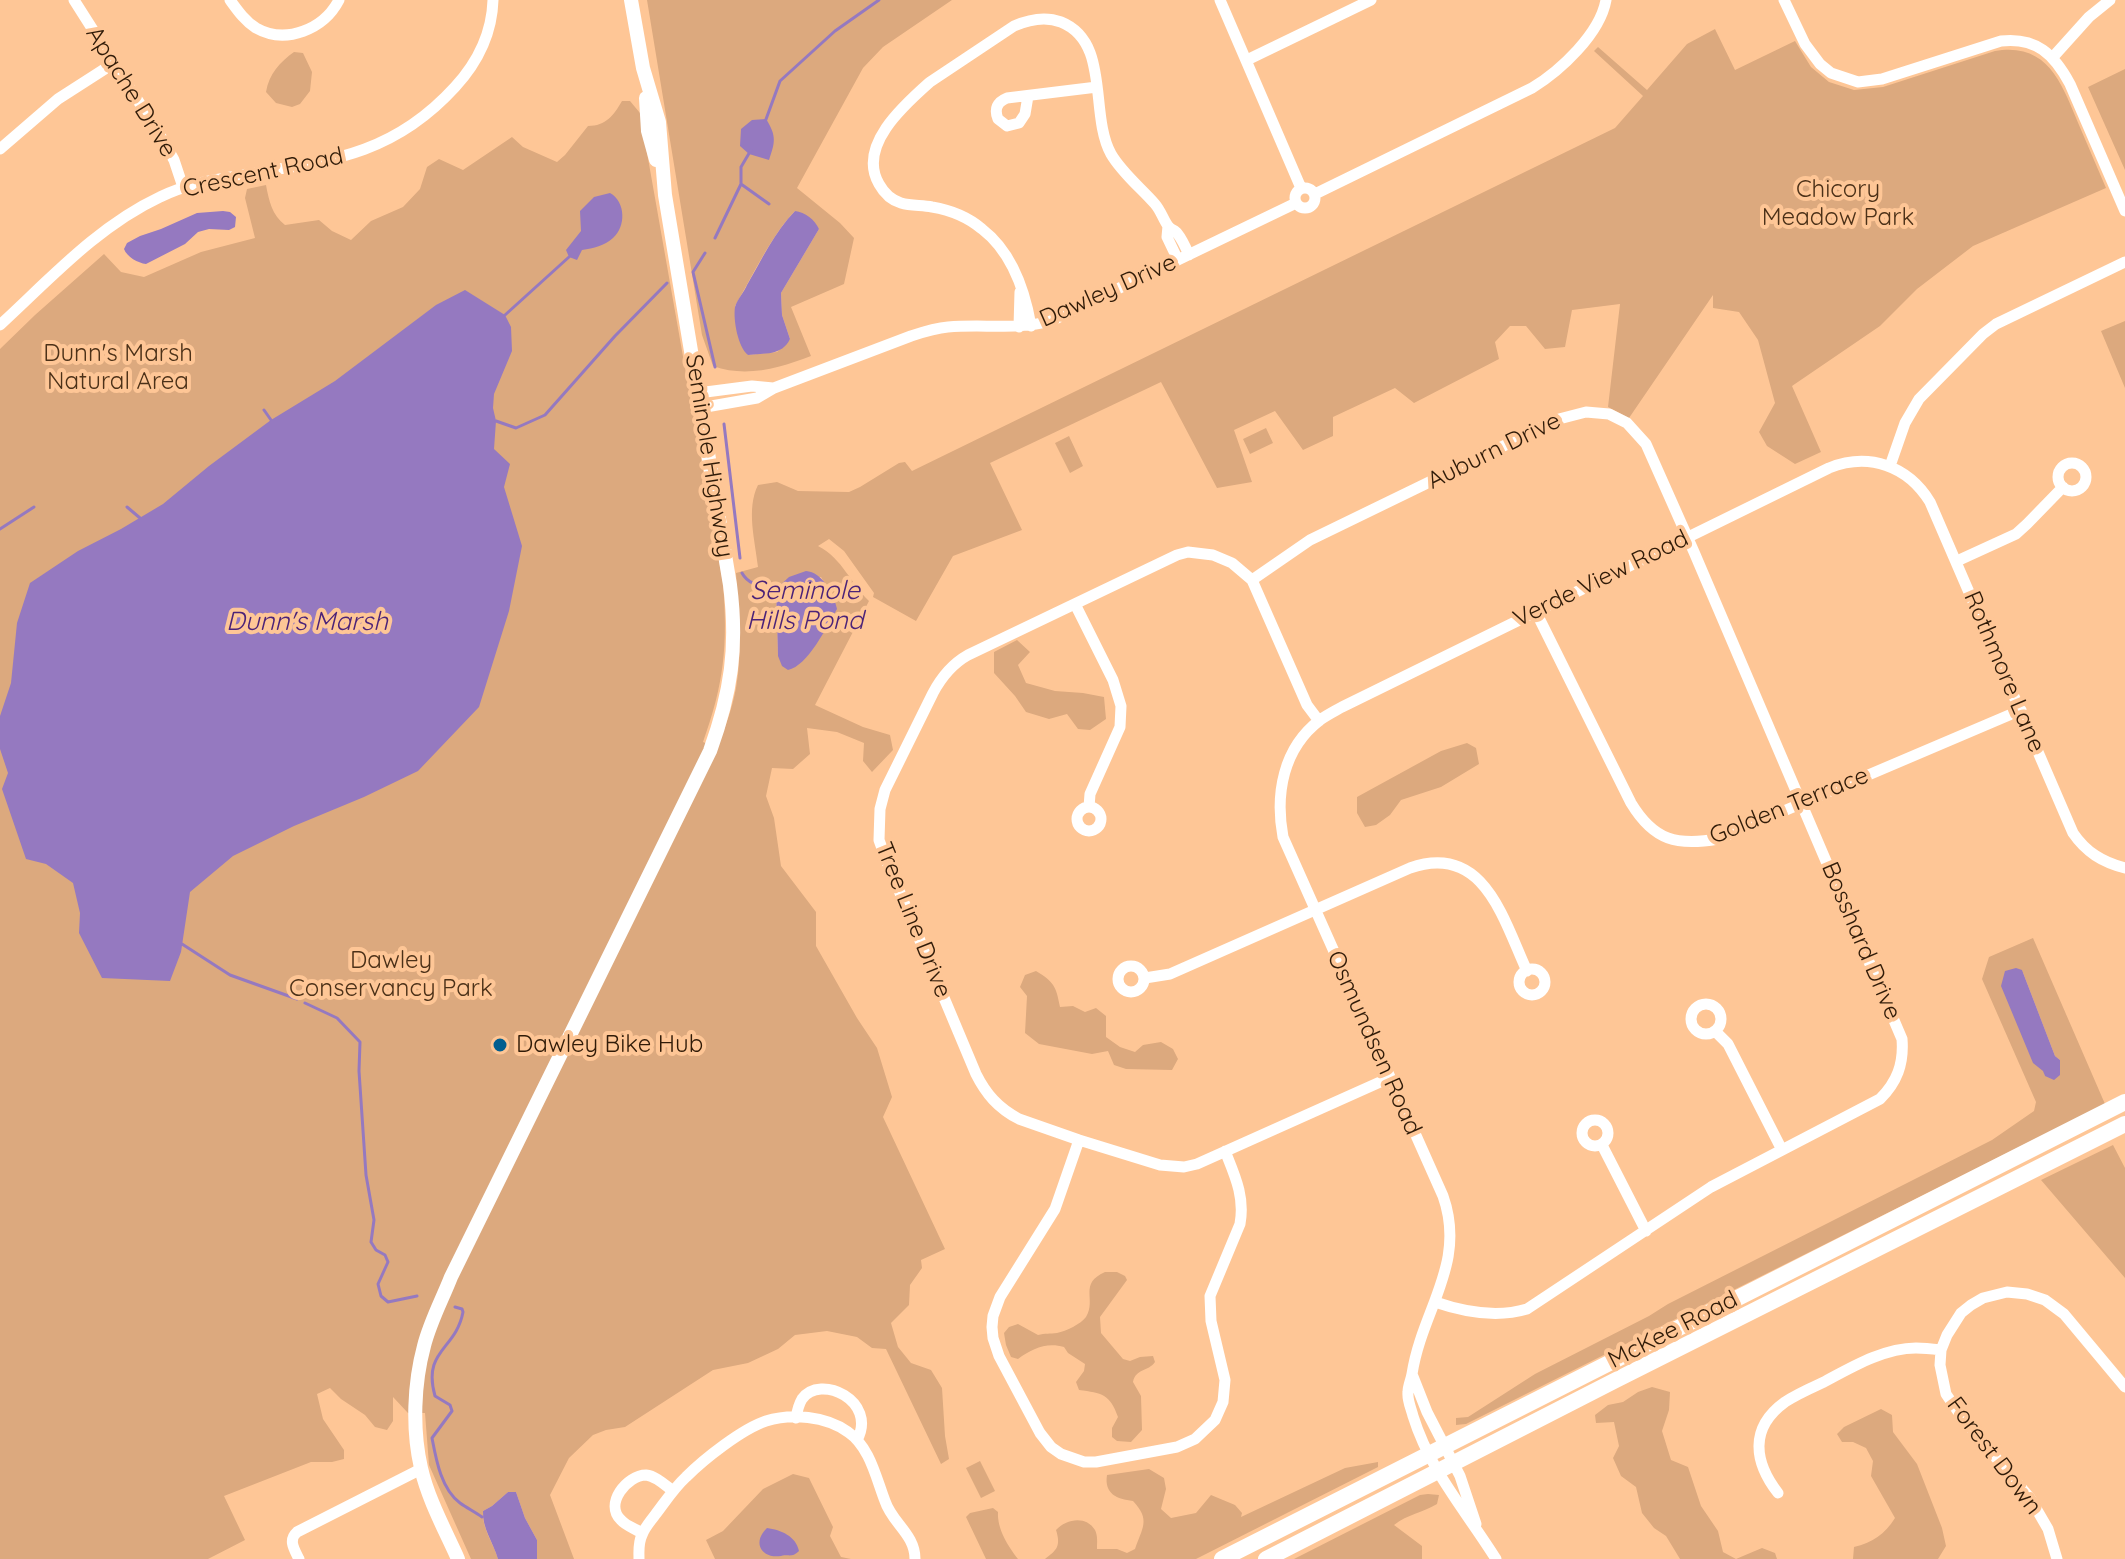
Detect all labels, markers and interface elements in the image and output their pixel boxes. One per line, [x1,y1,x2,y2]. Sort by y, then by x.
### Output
street label: Apache Drive [79,21,183,163]
street label: Crescent Road [180,142,346,204]
park label: Chicory Meadow Park [1762,176,1914,232]
street label: Dawley Drive [1035,248,1181,334]
park label: Dunn's Marsh Natural Area [43,340,193,396]
street label: Seminole Highway [679,352,739,560]
street label: Auburn Drive [1423,406,1565,496]
street label: Verde View Road [1509,524,1693,634]
water label: Seminole Hills Pond [746,575,864,636]
street label: Rothmore Lane [1957,587,2051,757]
water label: Dunn's Marsh [226,606,388,638]
street label: Golden Terrace [1705,761,1873,851]
street label: Tree Line Drive [869,838,957,1002]
street label: Bosshard Drive [1815,858,1907,1024]
park label: Dawley Conservancy Park [289,947,493,1003]
street label: Osmundsen Road [1320,947,1428,1139]
place label: Dawley Bike Hub [516,1031,703,1059]
marker: Dawley Bike Hub [491,1036,509,1054]
street label: McKee Road [1604,1285,1742,1375]
street label: Forest Down [1940,1392,2048,1520]

